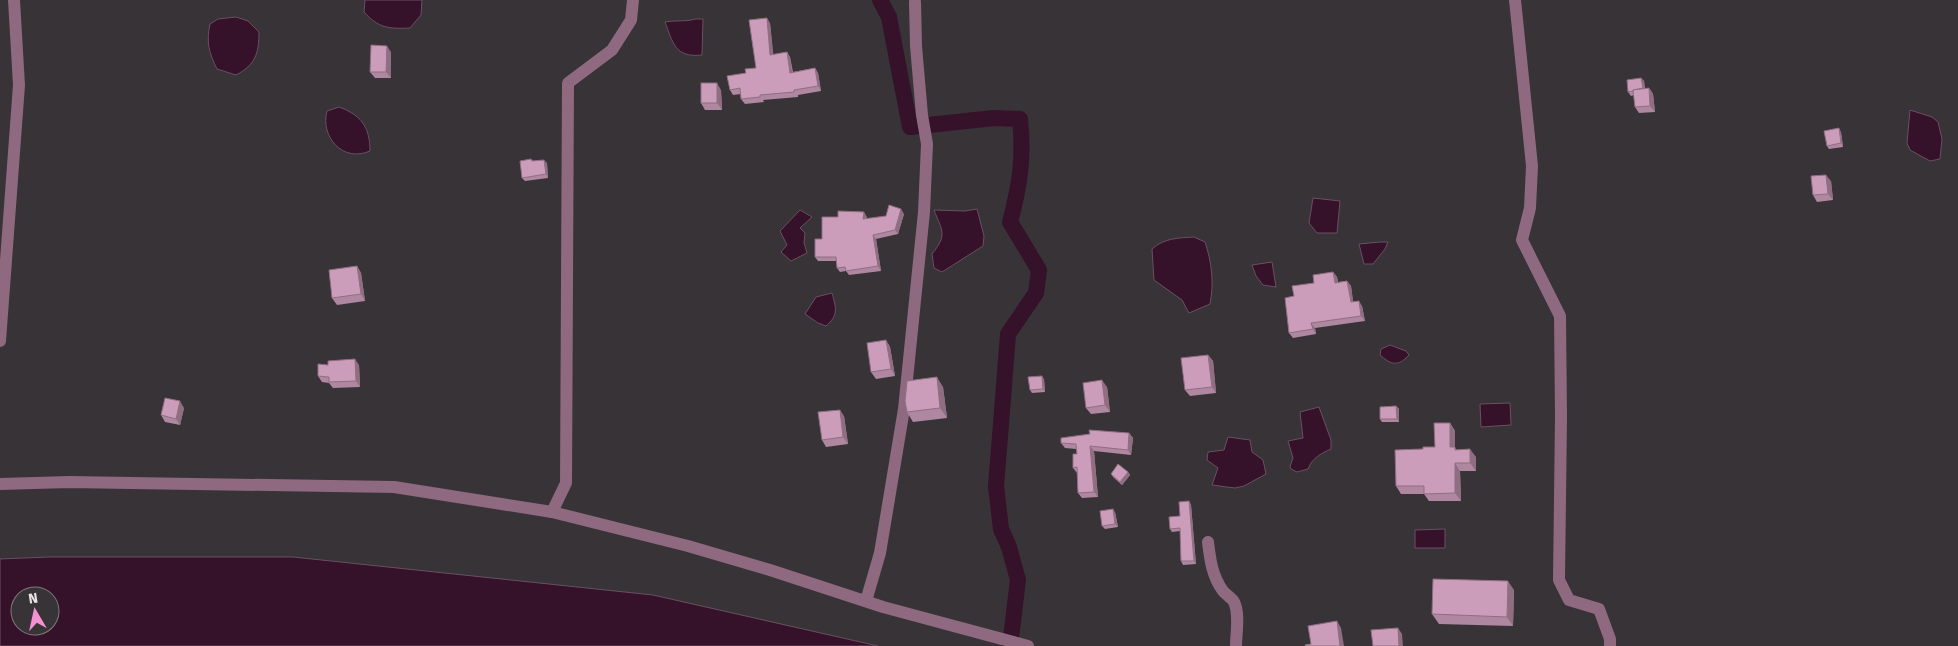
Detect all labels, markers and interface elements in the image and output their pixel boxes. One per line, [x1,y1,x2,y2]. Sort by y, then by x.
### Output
north arrow [10,586,60,636]
text: N [27,590,39,608]

